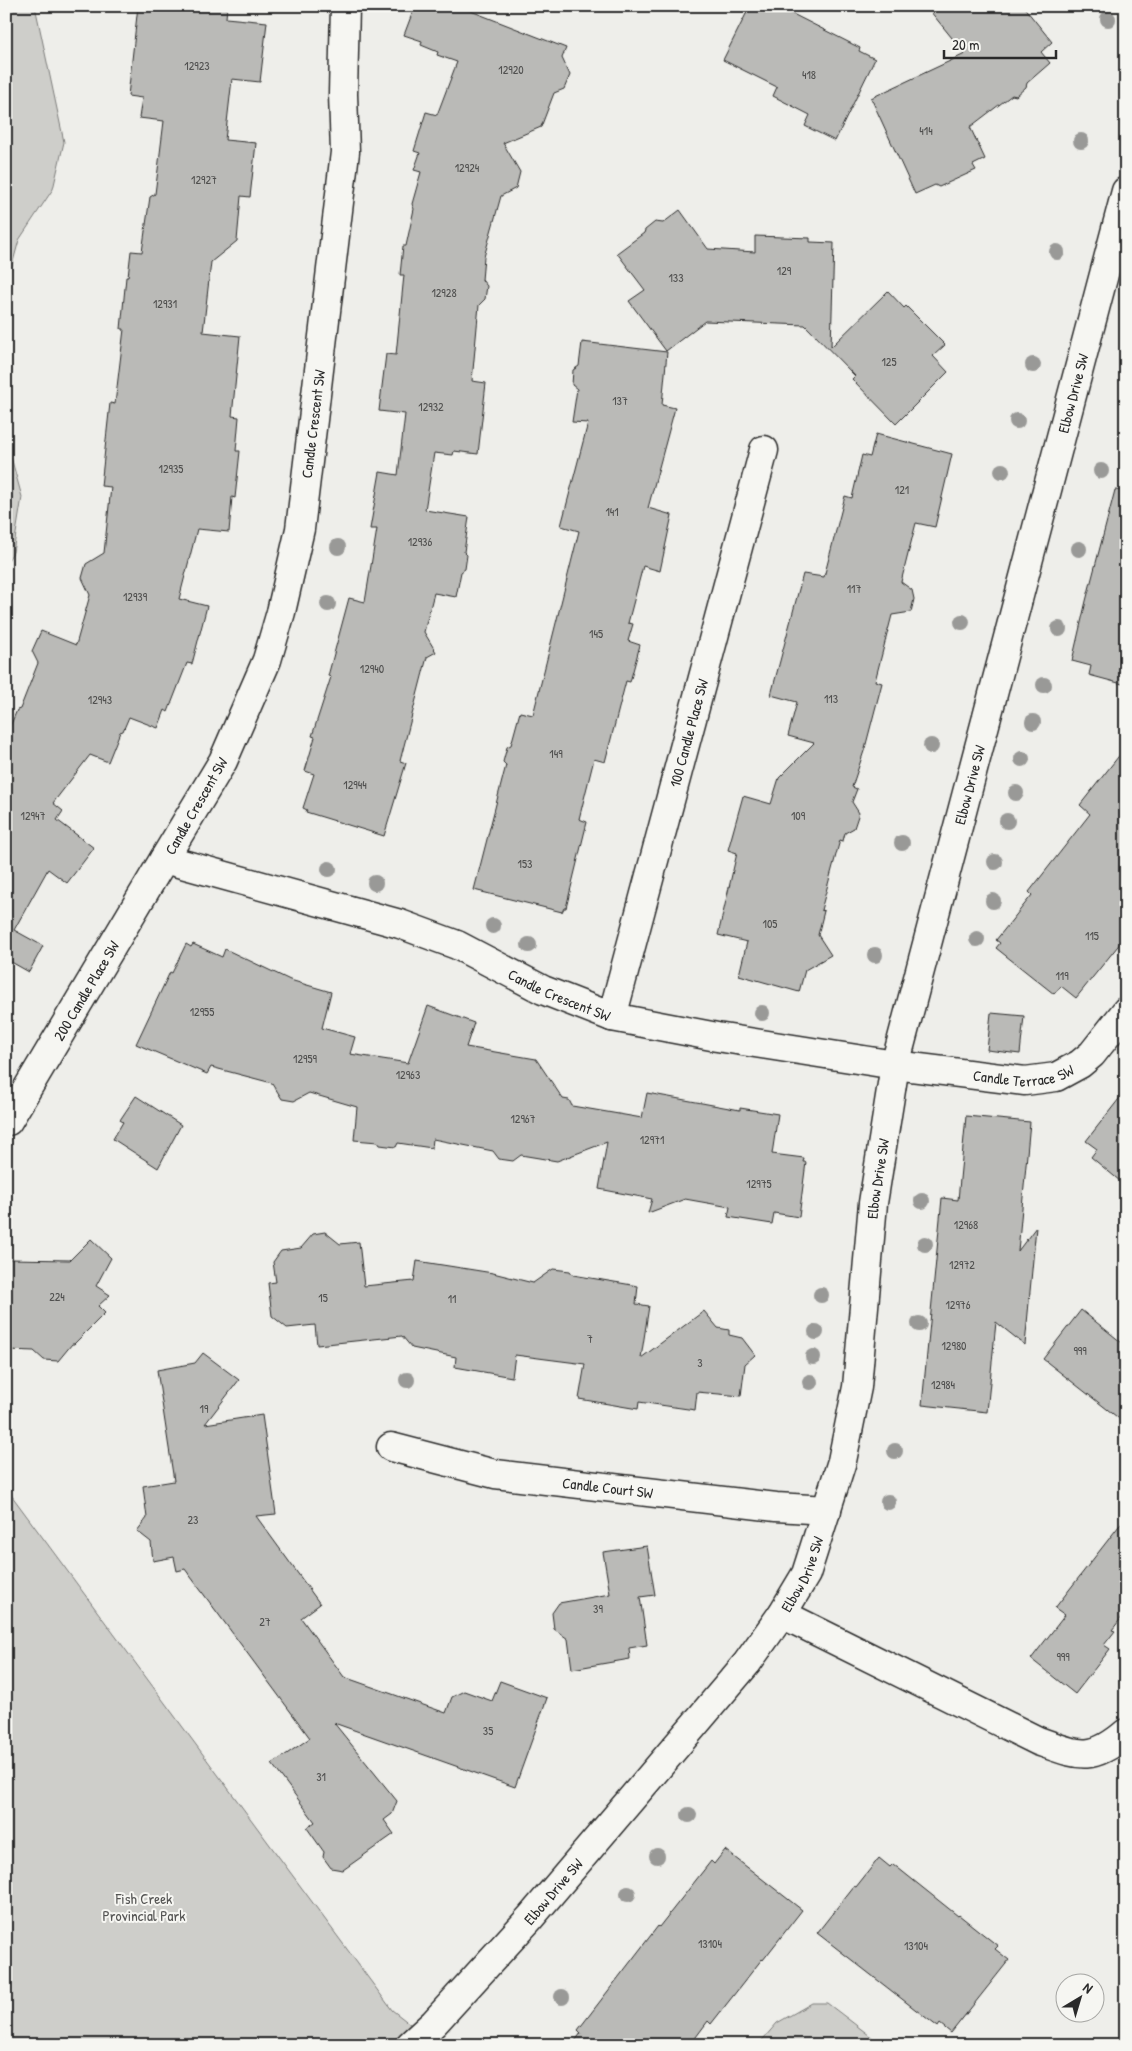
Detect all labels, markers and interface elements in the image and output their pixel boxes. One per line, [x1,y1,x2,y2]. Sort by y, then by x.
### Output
scale bar [944,28,1057,60]
text: 20 m [952,34,979,55]
house number: 12923 [184,57,210,74]
house number: 12920 [498,61,524,78]
house number: 418 [802,66,816,83]
house number: 414 [919,122,933,139]
house number: 12924 [455,159,480,176]
house number: 12927 [191,171,217,188]
house number: 129 [777,262,792,279]
house number: 133 [668,269,684,286]
house number: 12928 [431,284,457,301]
house number: 12931 [153,295,177,312]
street label: Elbow Drive SW [1052,350,1093,435]
house number: 125 [881,353,897,370]
street label: Candle Crescent SW [296,368,330,479]
house number: 137 [612,392,628,409]
house number: 12932 [418,398,444,415]
house number: 12935 [159,460,183,477]
house number: 121 [895,481,909,498]
house number: 141 [605,503,619,520]
house number: 12936 [408,533,432,550]
house number: 117 [847,580,861,597]
house number: 12939 [123,588,148,605]
house number: 145 [589,625,603,642]
house number: 12940 [360,660,384,677]
street label: 100 Candle Place SW [664,676,713,789]
house number: 113 [824,690,838,707]
house number: 12943 [88,691,112,708]
street label: Elbow Drive SW [949,742,990,827]
house number: 149 [549,745,563,762]
street label: Candle Crescent SW [160,753,233,859]
house number: 12944 [343,776,367,793]
house number: 12947 [21,807,45,824]
house number: 109 [791,807,806,824]
house number: 153 [518,855,532,872]
house number: 105 [763,915,777,932]
house number: 115 [1085,927,1099,944]
street label: 200 Candle Place SW [48,936,124,1044]
street label: Candle Crescent SW [505,963,614,1026]
house number: 119 [1055,967,1069,984]
house number: 12955 [190,1003,214,1020]
house number: 12959 [293,1050,318,1067]
street label: Candle Terrace SW [972,1059,1078,1092]
house number: 12963 [396,1066,420,1083]
house number: 12967 [510,1110,536,1127]
house number: 12971 [640,1131,664,1148]
street label: Elbow Drive SW [861,1136,894,1220]
house number: 12975 [746,1175,772,1192]
house number: 12968 [954,1216,978,1233]
house number: 12972 [949,1256,975,1273]
house number: 224 [49,1288,65,1305]
house number: 15 [318,1289,328,1306]
house number: 11 [448,1290,456,1307]
house number: 12976 [945,1296,971,1313]
house number: 7 [587,1330,593,1347]
house number: 12980 [942,1337,966,1354]
house number: 999 [1073,1342,1087,1359]
house number: 3 [697,1354,703,1371]
house number: 12984 [931,1376,956,1393]
house number: 19 [200,1400,209,1417]
street label: Candle Court SW [561,1472,655,1503]
house number: 23 [188,1511,199,1528]
street label: Elbow Drive SW [775,1533,828,1616]
house number: 39 [593,1600,603,1617]
house number: 27 [259,1613,271,1630]
house number: 999 [1056,1648,1070,1665]
house number: 35 [483,1722,493,1739]
house number: 31 [316,1768,326,1785]
street label: Elbow Drive SW [519,1853,588,1929]
park label: Fish Creek Provincial Park [103,1888,185,1926]
house number: 13104 [698,1935,722,1952]
house number: 13104 [904,1937,928,1954]
north arrow [1054,1974,1104,2024]
text: N [1080,1978,1098,1997]

